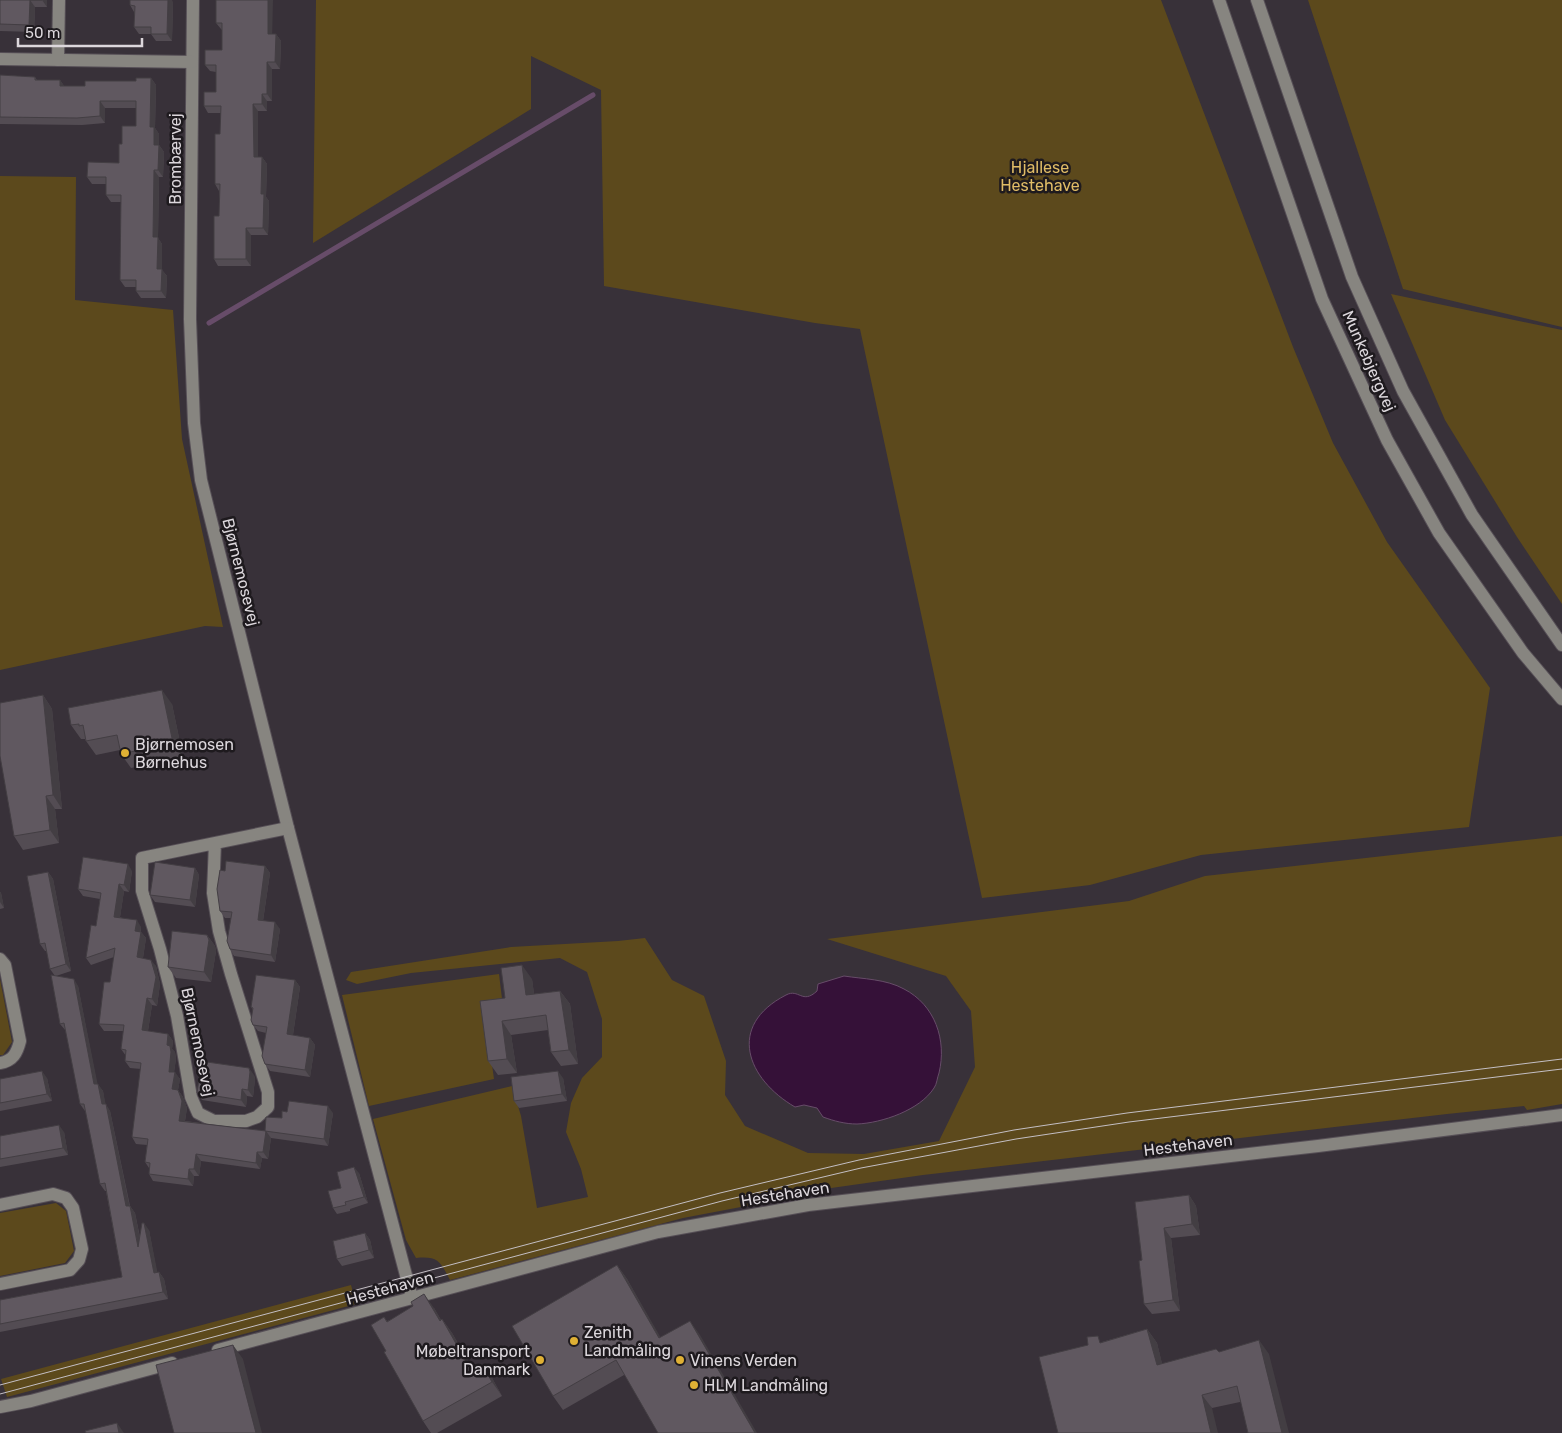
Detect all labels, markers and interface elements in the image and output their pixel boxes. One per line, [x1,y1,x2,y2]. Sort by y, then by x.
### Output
scale bar [18,15,141,47]
text: 50 m [25,24,60,42]
street label: Brombærvej [166,113,185,205]
park label: Hjallese Hestehave [1000,158,1080,195]
street label: Munkebjergvej [1338,308,1400,414]
street label: Bjørnemosevej [218,516,264,628]
place label: Bjørnemosen Børnehus [135,735,234,772]
marker: Bjørnemosen Børnehus [119,747,131,759]
street label: Bjørnemosevej [177,986,219,1098]
street label: Hestehaven [1142,1130,1234,1160]
street label: Hestehaven [739,1178,831,1210]
street label: Hestehaven [344,1267,436,1309]
place label: Zenith Landmåling [584,1323,671,1360]
marker: Zenith Landmåling [568,1335,580,1347]
place label: Møbeltransport Danmark [416,1342,531,1379]
place label: Vinens Verden [690,1351,797,1370]
marker: Møbeltransport Danmark [534,1354,546,1366]
marker: Vinens Verden [674,1354,686,1366]
place label: HLM Landmåling [704,1376,828,1395]
marker: HLM Landmåling [688,1379,700,1391]

